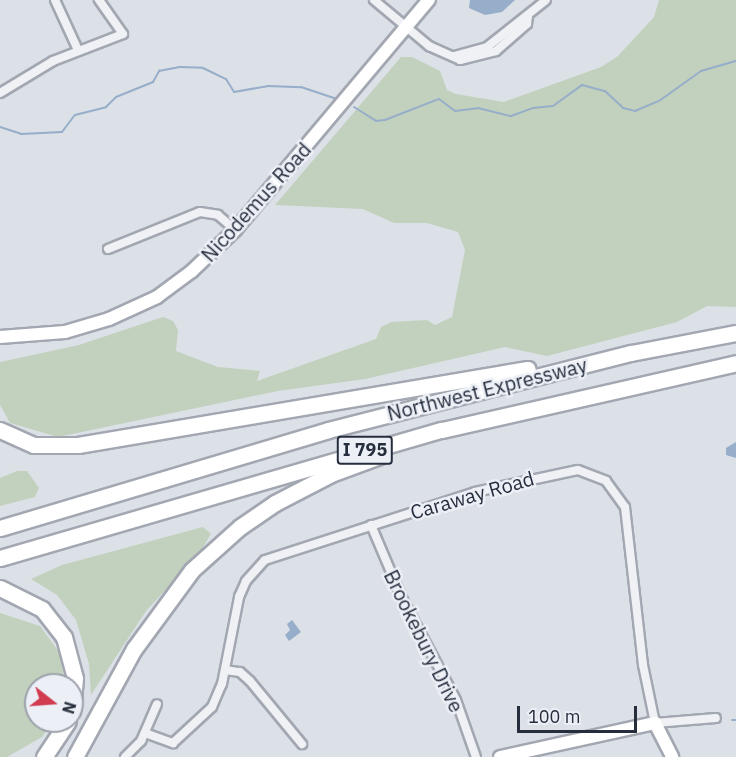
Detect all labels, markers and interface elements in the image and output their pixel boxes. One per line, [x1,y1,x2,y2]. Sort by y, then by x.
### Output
street label: Nicodemus Road [196,137,316,267]
street label: Northwest Expressway [385,353,589,425]
road number: I 795 [336,435,394,465]
street label: Caraway Road [407,466,537,524]
street label: Brookebury Drive [379,566,469,716]
north arrow [24,673,84,733]
scale bar [520,694,640,732]
text: N [58,699,81,716]
text: 100 m [528,705,580,728]

